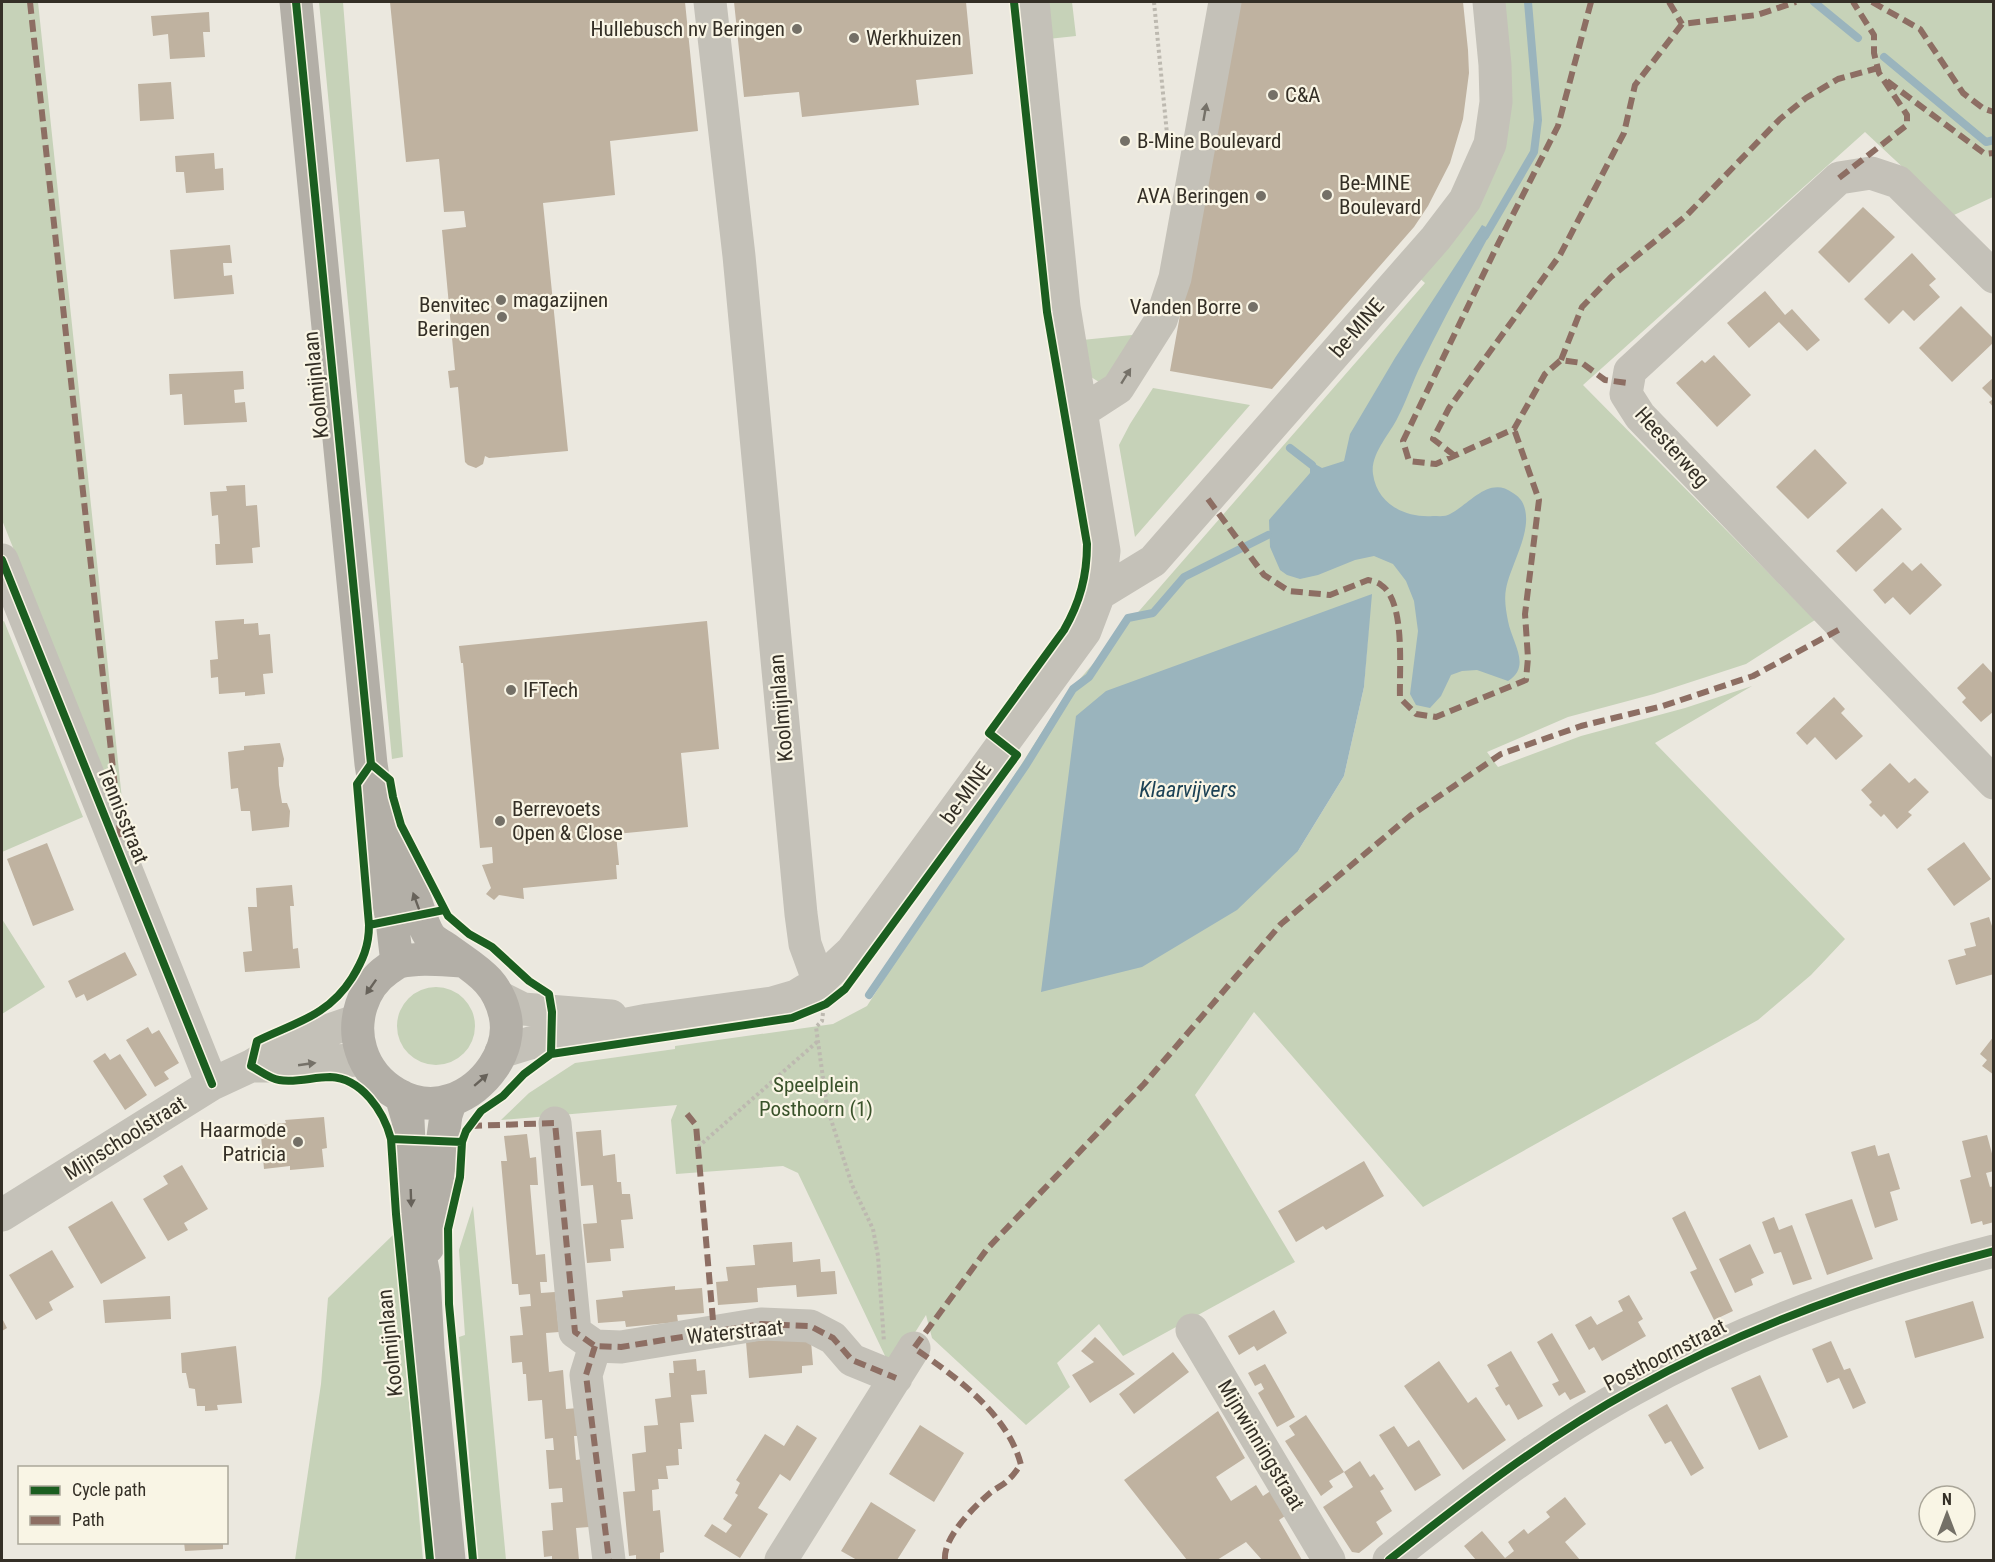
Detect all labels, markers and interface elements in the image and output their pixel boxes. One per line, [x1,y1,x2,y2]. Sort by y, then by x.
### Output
place label: Hullebusch nv Beringen [591,17,785,41]
marker: Hullebusch nv Beringen [790,22,804,36]
place label: Werkhuizen [866,26,962,50]
marker: Werkhuizen [847,31,861,45]
place label: C&A [1285,83,1320,107]
marker: C&A [1266,88,1280,102]
one-way arrow [1201,102,1210,121]
place label: B-Mine Boulevard [1137,129,1281,153]
marker: B-Mine Boulevard [1118,134,1132,148]
place label: Be-MINE Boulevard [1339,171,1421,219]
place label: AVA Beringen [1137,184,1249,208]
marker: Be-MINE Boulevard [1320,188,1334,202]
marker: AVA Beringen [1254,189,1268,203]
place label: magazijnen [513,288,608,312]
place label: Benvitec Beringen [417,293,490,341]
marker: magazijnen [494,293,508,307]
street label: be-MINE [1325,294,1389,362]
place label: Vanden Borre [1130,295,1241,319]
marker: Vanden Borre [1246,300,1260,314]
marker: Benvitec Beringen [495,310,509,324]
street label: Koolmijnlaan [298,330,334,440]
one-way arrow [1120,368,1132,384]
street label: Heesterweg [1630,402,1714,492]
street label: Koolmijnlaan [764,653,798,763]
place label: IFTech [523,678,578,702]
marker: IFTech [504,683,518,697]
street label: be-MINE [936,758,996,828]
street label: Tennisstraat [93,763,153,867]
water label: Klaarvijvers [1139,777,1237,802]
place label: Berrevoets Open & Close [512,797,623,845]
marker: Berrevoets Open & Close [493,814,507,828]
one-way arrow [410,892,420,910]
one-way arrow [365,979,377,995]
one-way arrow [298,1059,317,1068]
one-way arrow [473,1073,488,1087]
park label: Speelplein Posthoorn (1) [759,1073,873,1121]
street label: Mijnschoolstraat [60,1091,190,1185]
place label: Haarmode Patricia [200,1118,286,1166]
marker: Haarmode Patricia [291,1135,305,1149]
one-way arrow [406,1188,416,1207]
street label: Koolmijnlaan [372,1288,408,1398]
street label: Posthoornstraat [1600,1314,1730,1396]
street label: Waterstraat [686,1315,784,1349]
street label: Mijnwinningstraat [1213,1375,1309,1515]
legend [18,1466,228,1544]
text: Cycle path [72,1479,146,1500]
north arrow [1917,1484,1977,1544]
text: N [1942,1490,1952,1509]
text: Path [72,1509,105,1530]

